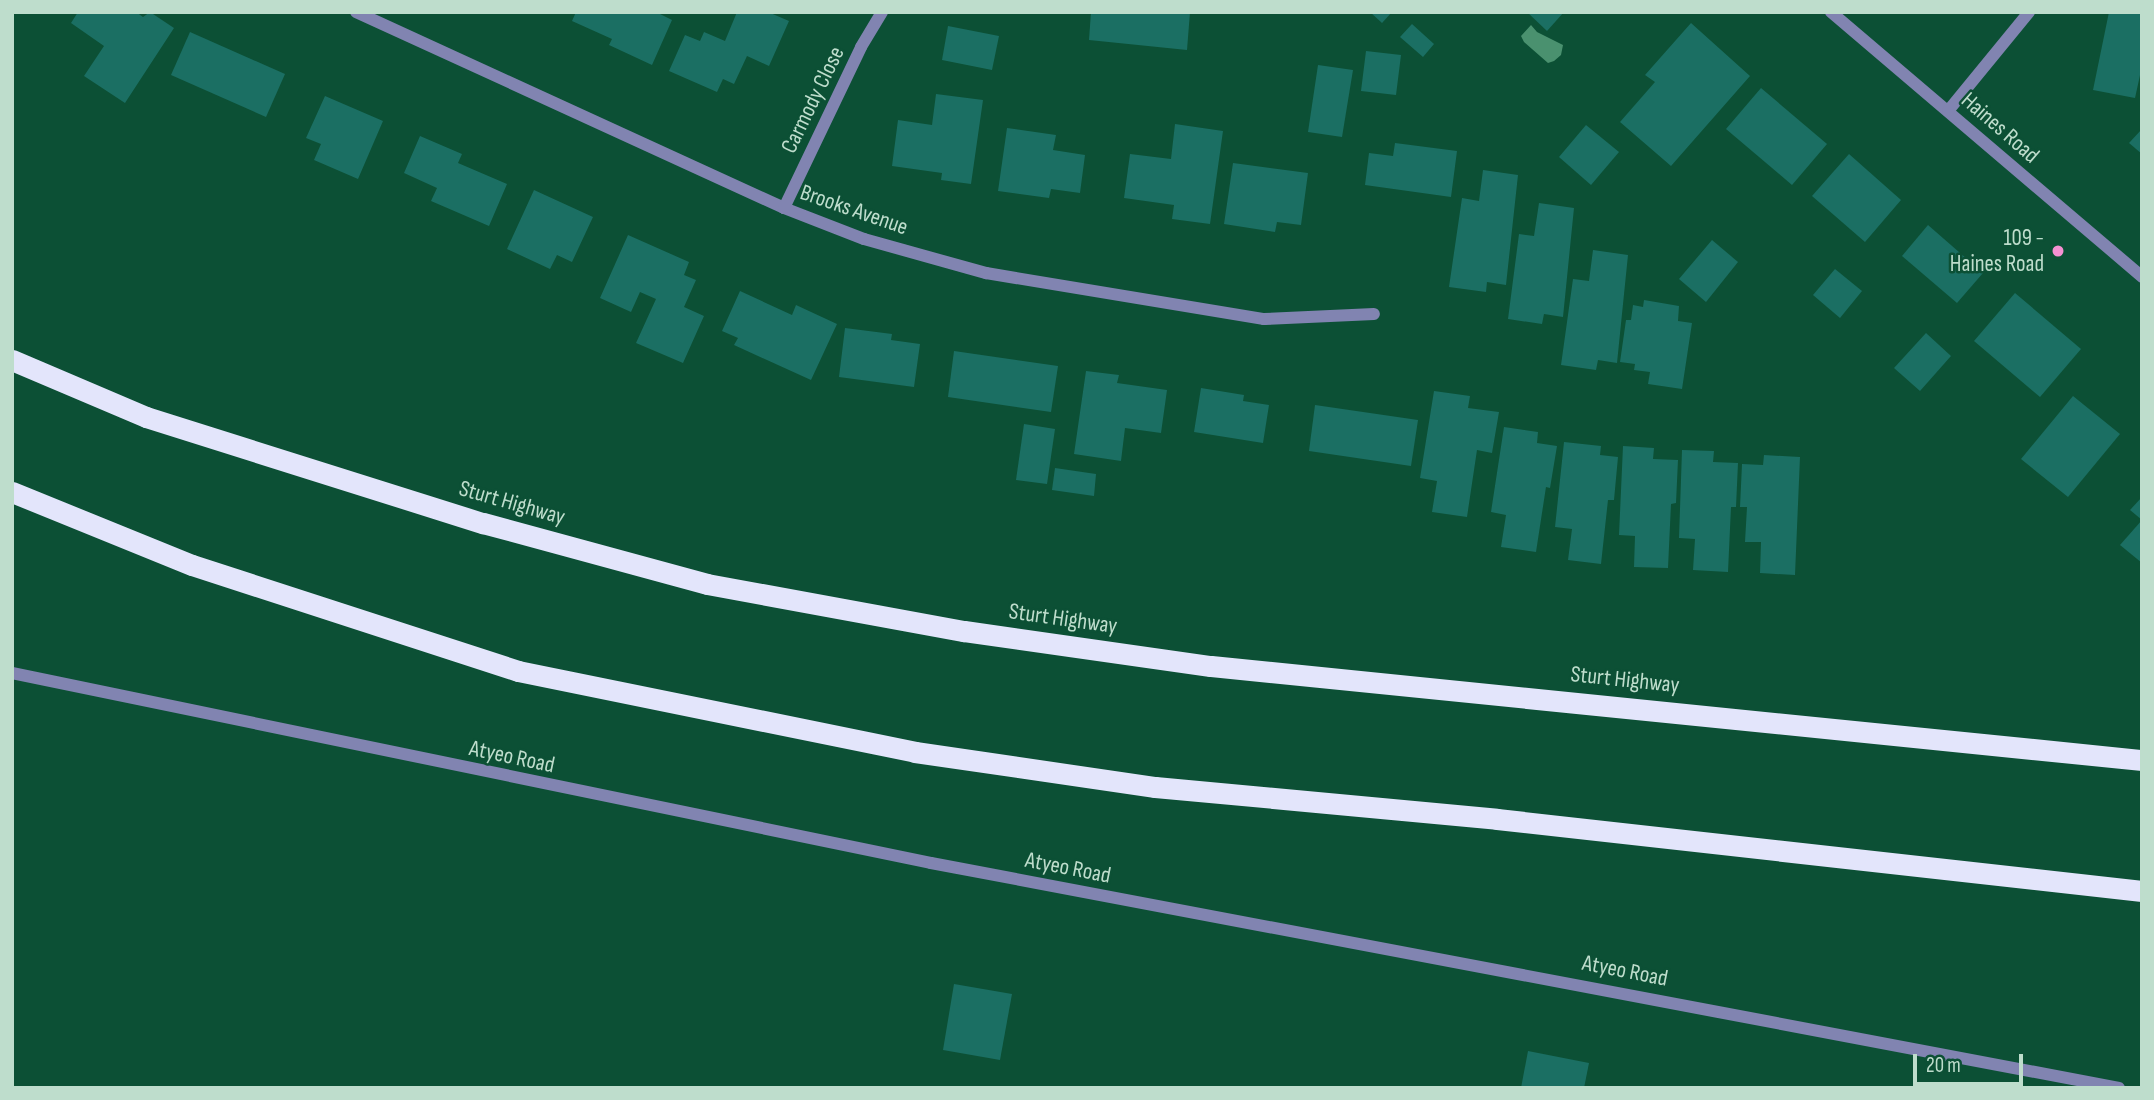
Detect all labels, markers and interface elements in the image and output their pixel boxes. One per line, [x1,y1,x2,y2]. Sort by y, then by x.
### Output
street label: Carmody Close [775,42,851,158]
street label: Haines Road [1955,87,2045,169]
street label: Brooks Avenue [796,179,912,241]
place label: 109 - Haines Road [1950,224,2044,278]
marker: 109 - Haines Road [2050,243,2066,259]
street label: Sturt Highway [456,475,568,531]
street label: Sturt Highway [1007,598,1119,640]
street label: Sturt Highway [1569,661,1681,699]
street label: Atyeo Road [467,735,557,779]
street label: Atyeo Road [1023,846,1113,890]
street label: Atyeo Road [1580,949,1670,993]
scale bar [1916,1040,2026,1084]
text: 20 m [1926,1053,1961,1078]

